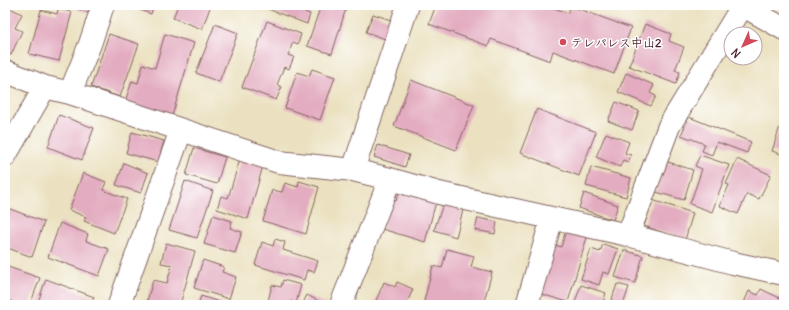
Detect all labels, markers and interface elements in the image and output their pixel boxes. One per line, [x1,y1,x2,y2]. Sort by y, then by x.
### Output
north arrow [723,26,763,66]
place label: テレパレス中山2 [571,35,662,50]
marker: テレパレス中山2 [558,37,568,47]
text: N [728,45,744,61]

